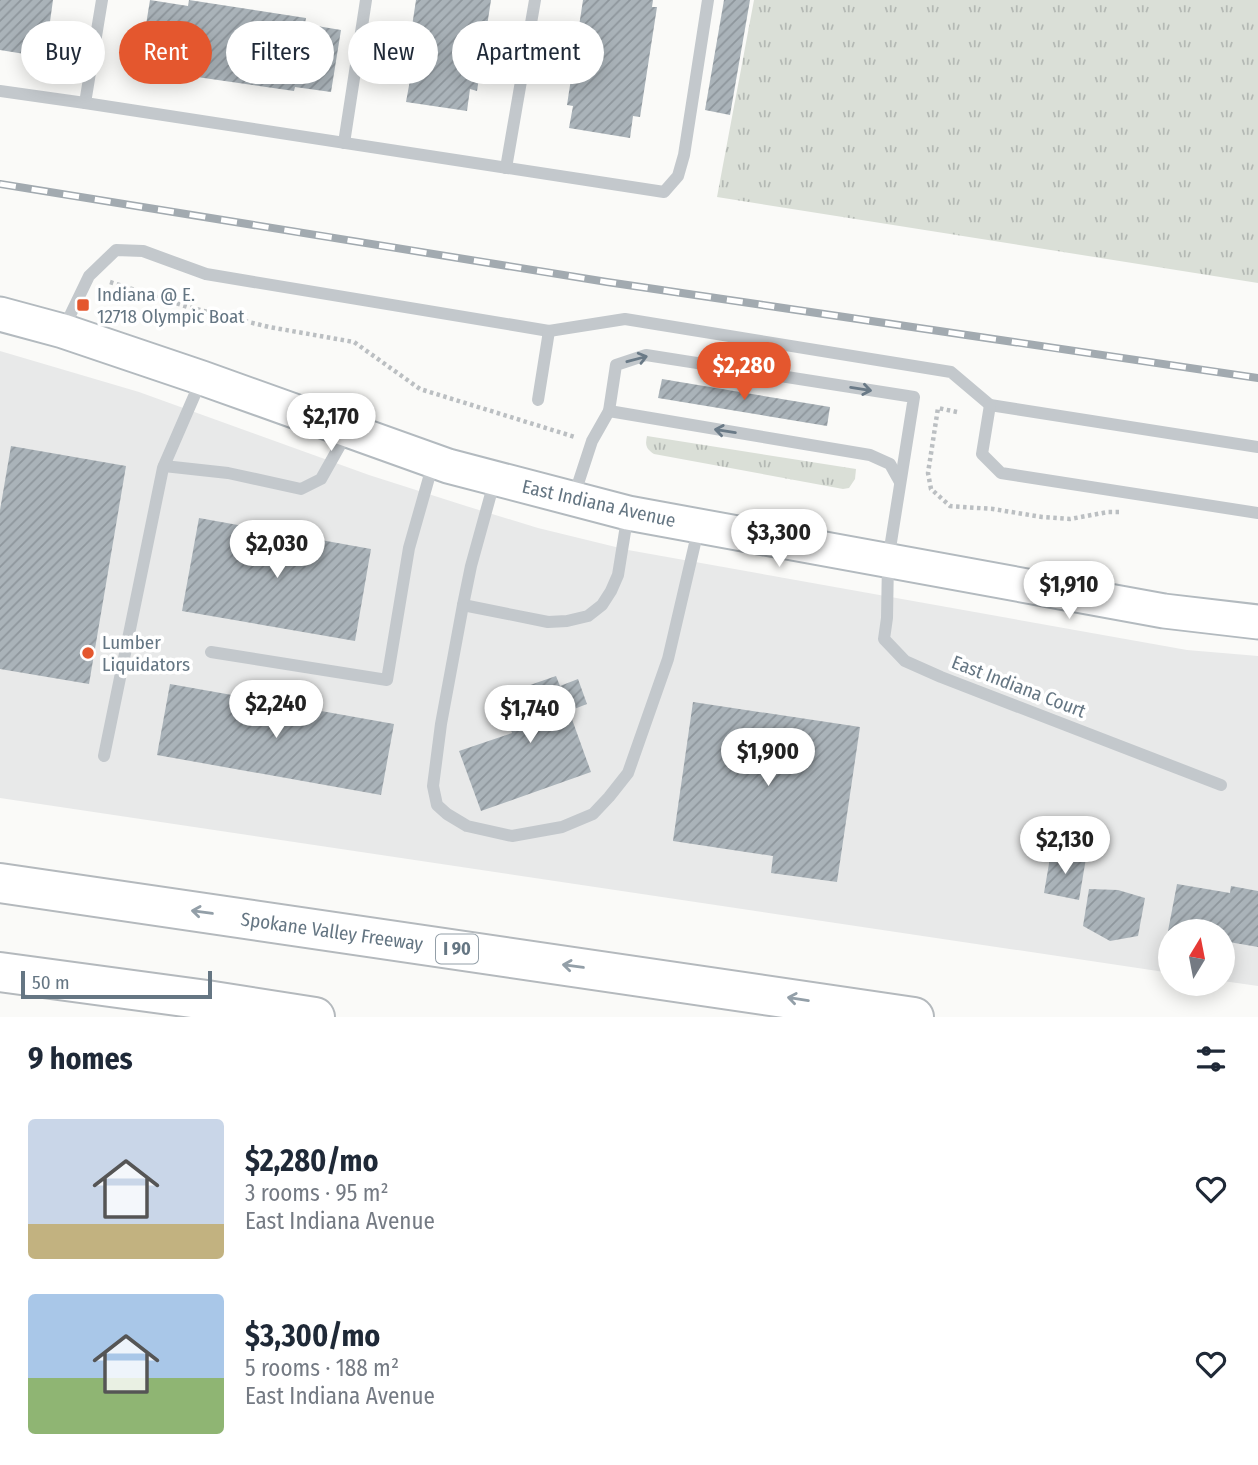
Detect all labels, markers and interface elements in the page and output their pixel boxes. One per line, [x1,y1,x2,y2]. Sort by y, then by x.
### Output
chip: Buy [21,21,105,84]
chip: Rent [119,21,212,84]
chip: Filters [226,21,334,84]
chip: New [348,21,438,84]
chip: Apartment [452,21,604,84]
place label: Indiana @ E. 12718 Olympic Boat [97,283,245,328]
marker: Indiana @ E. 12718 Olympic Boat [75,297,91,313]
pin: $2,280 [687,342,801,402]
text: $2,280 [713,351,775,379]
one-way arrow [625,352,647,365]
one-way arrow [849,383,872,396]
pin: $2,170 [274,393,388,453]
text: $2,170 [303,402,359,430]
one-way arrow [714,424,736,437]
street label: East Indiana Avenue [520,475,678,532]
pin: $3,300 [722,510,836,569]
text: $3,300 [747,518,811,546]
pin: $2,030 [220,520,334,580]
text: $2,030 [246,529,308,557]
pin: $1,910 [1012,562,1126,621]
text: $1,910 [1040,570,1098,598]
place label: Lumber Liquidators [102,631,190,676]
marker: Lumber Liquidators [80,645,96,661]
street label: East Indiana Court [949,650,1090,723]
pin: $2,240 [219,680,333,740]
pin: $1,740 [473,686,587,745]
text: $2,240 [245,689,307,717]
text: $1,740 [500,694,560,722]
pin: $1,900 [711,728,825,788]
text: $1,900 [737,737,799,765]
pin: $2,130 [1008,816,1122,876]
text: $2,130 [1036,825,1094,853]
one-way arrow [191,905,214,918]
street label: Spokane Valley Freeway [239,907,425,956]
north arrow [1158,919,1236,996]
map controls [1158,919,1235,996]
road number: I 90 [436,934,478,964]
one-way arrow [562,960,584,973]
scale bar [21,968,212,1000]
text: 50 m [32,971,70,994]
one-way arrow [787,993,810,1006]
icon: filters [1192,1040,1230,1078]
text: 9 homes [28,1041,133,1077]
text: $2,280/mo [245,1143,378,1179]
icon: home [84,1147,168,1231]
icon: heart [1192,1170,1230,1208]
text: 3 rooms · 95 m² [245,1179,389,1207]
text: East Indiana Avenue [245,1207,435,1235]
text: $3,300/mo [245,1318,380,1354]
icon: home [84,1322,168,1406]
icon: heart [1192,1345,1230,1383]
text: 5 rooms · 188 m² [245,1354,399,1382]
text: East Indiana Avenue [245,1382,435,1410]

